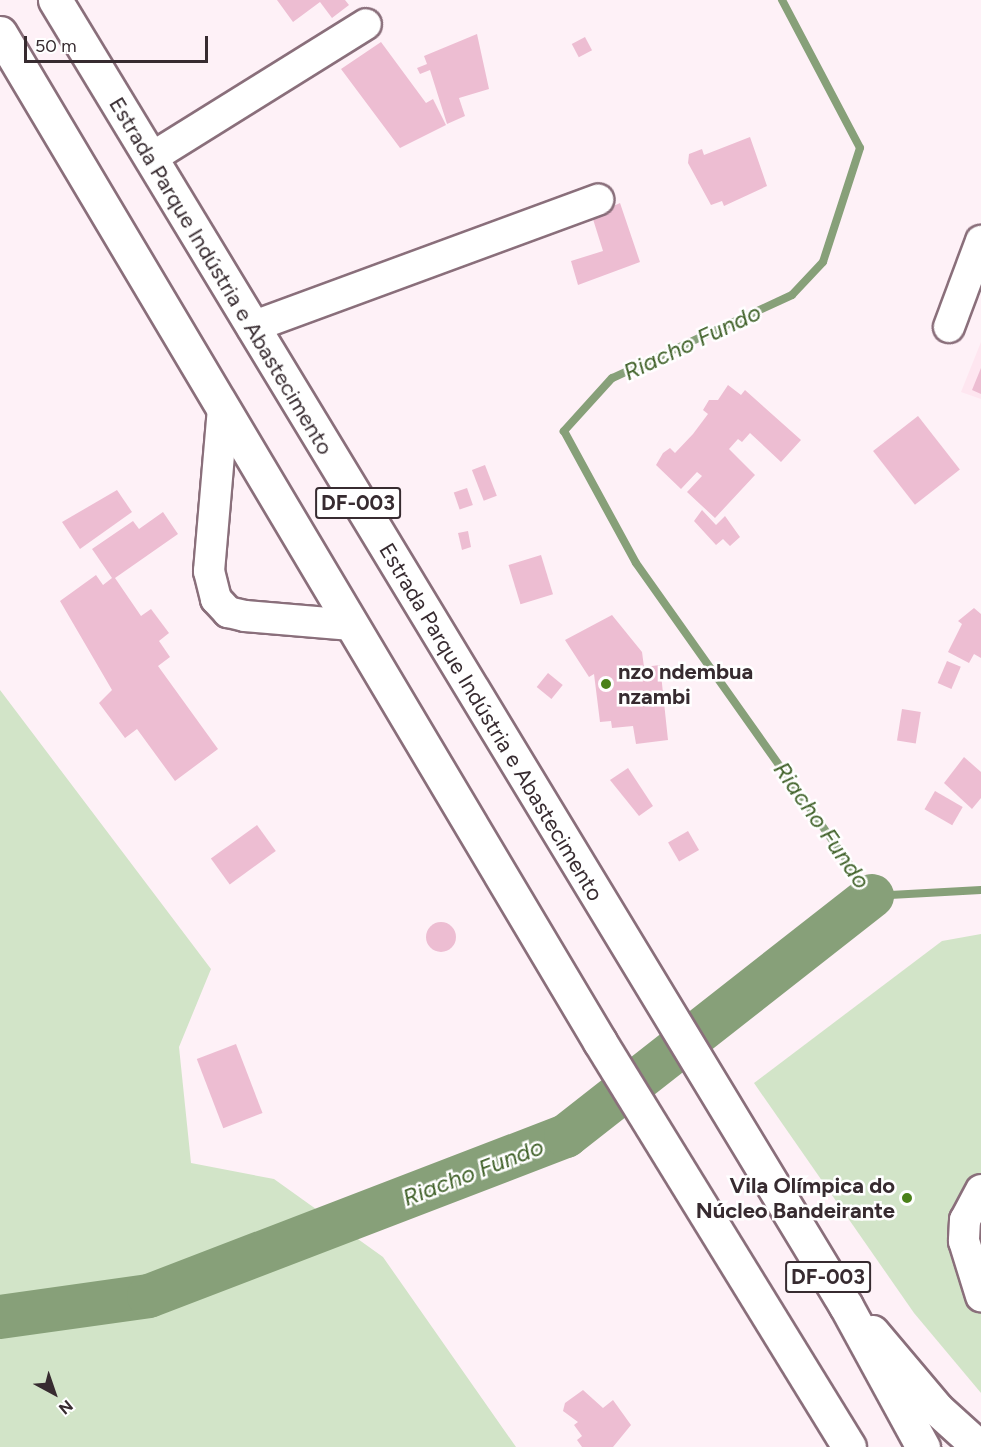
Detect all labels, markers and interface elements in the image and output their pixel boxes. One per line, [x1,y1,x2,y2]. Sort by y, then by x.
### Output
scale bar [27,24,212,62]
text: 50 m [35,35,77,57]
street label: Estrada Parque Indústria e Abastecimento [103,92,339,460]
water label: Riacho Fundo [619,298,765,386]
road number: DF-003 [314,485,401,521]
street label: Estrada Parque Indústria e Abastecimento [373,538,609,906]
place label: nzo ndembua nzambi [618,658,753,710]
marker: nzo ndembua nzambi [599,677,613,691]
water label: Riacho Fundo [768,756,876,894]
water label: Riacho Fundo [398,1132,548,1212]
place label: Vila Olímpica do Núcleo Bandeirante [696,1172,895,1224]
marker: Vila Olímpica do Núcleo Bandeirante [900,1191,914,1205]
road number: DF-003 [784,1259,872,1295]
north arrow [24,1363,84,1423]
text: N [55,1396,77,1418]

